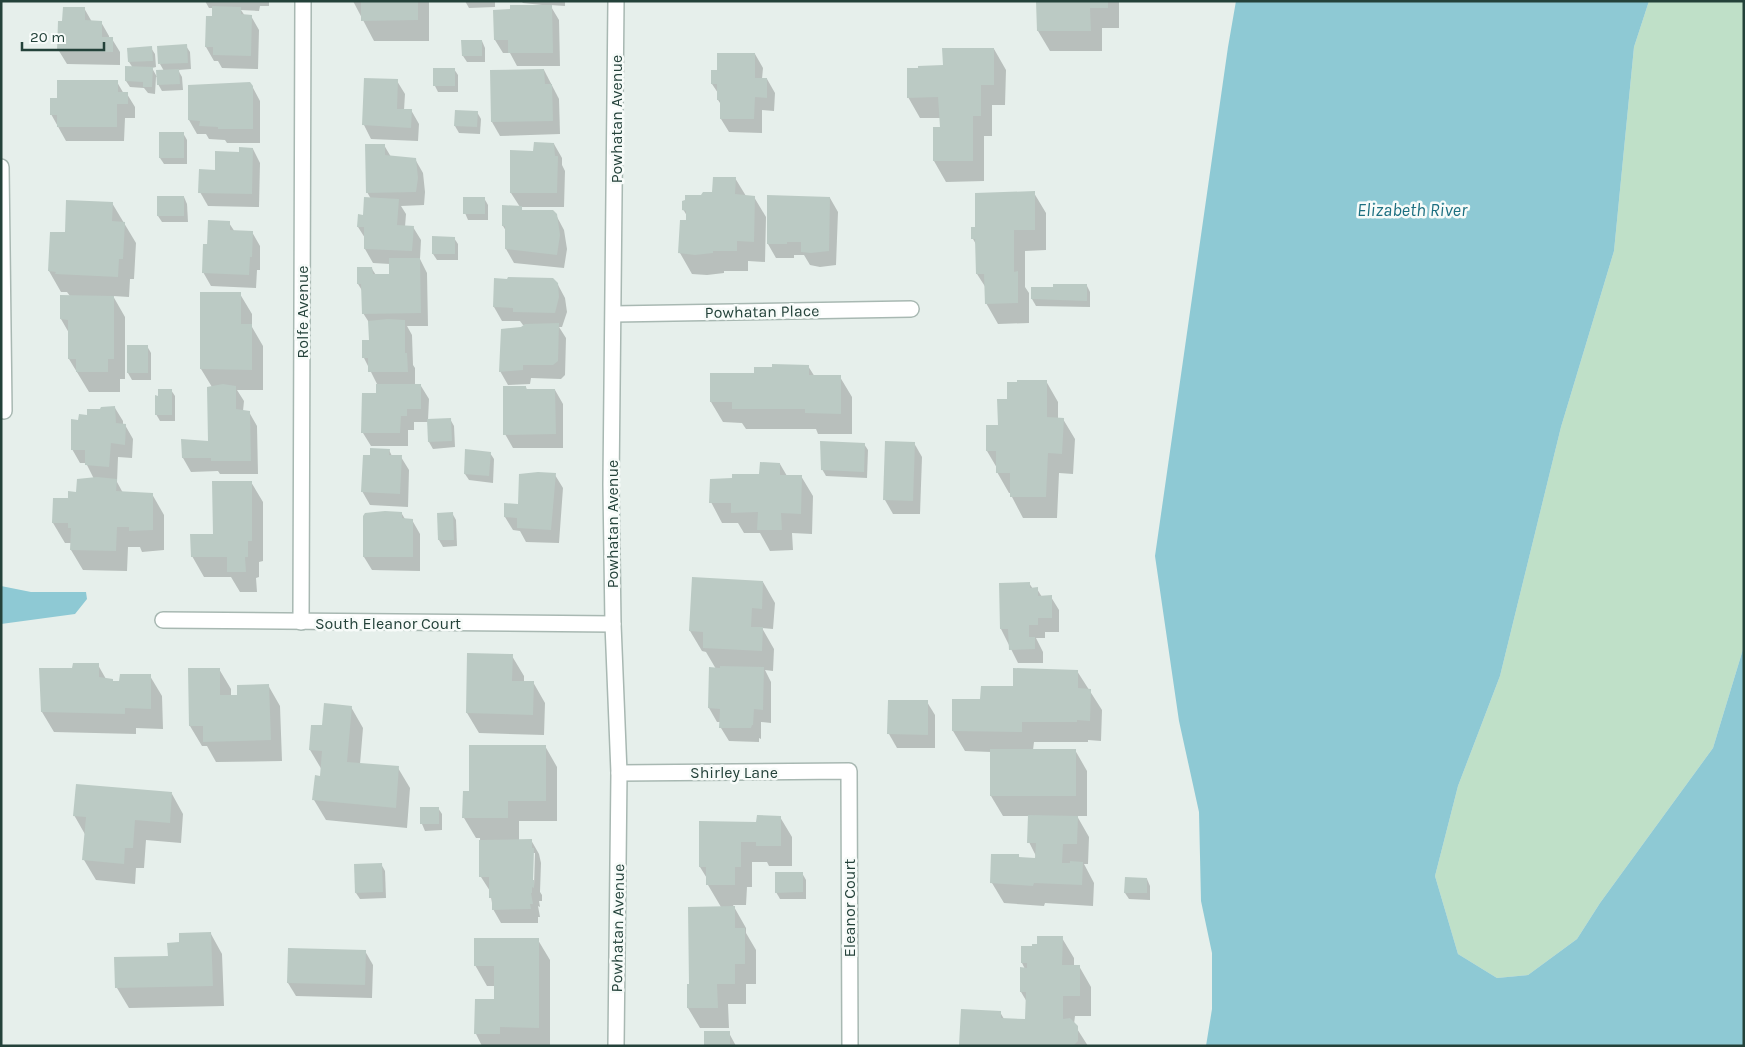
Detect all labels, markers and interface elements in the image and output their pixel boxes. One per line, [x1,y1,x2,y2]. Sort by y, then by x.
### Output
scale bar [22,20,105,52]
text: 20 m [30,28,65,46]
street label: Powhatan Avenue [607,55,626,183]
water label: Elizabeth River [1357,199,1468,221]
street label: Rolfe Avenue [293,265,312,359]
street label: Powhatan Place [705,301,819,322]
street label: Powhatan Avenue [603,460,622,588]
street label: South Eleanor Court [315,614,461,633]
street label: Shirley Lane [690,763,778,782]
street label: Eleanor Court [840,859,859,957]
street label: Powhatan Avenue [607,864,628,992]

